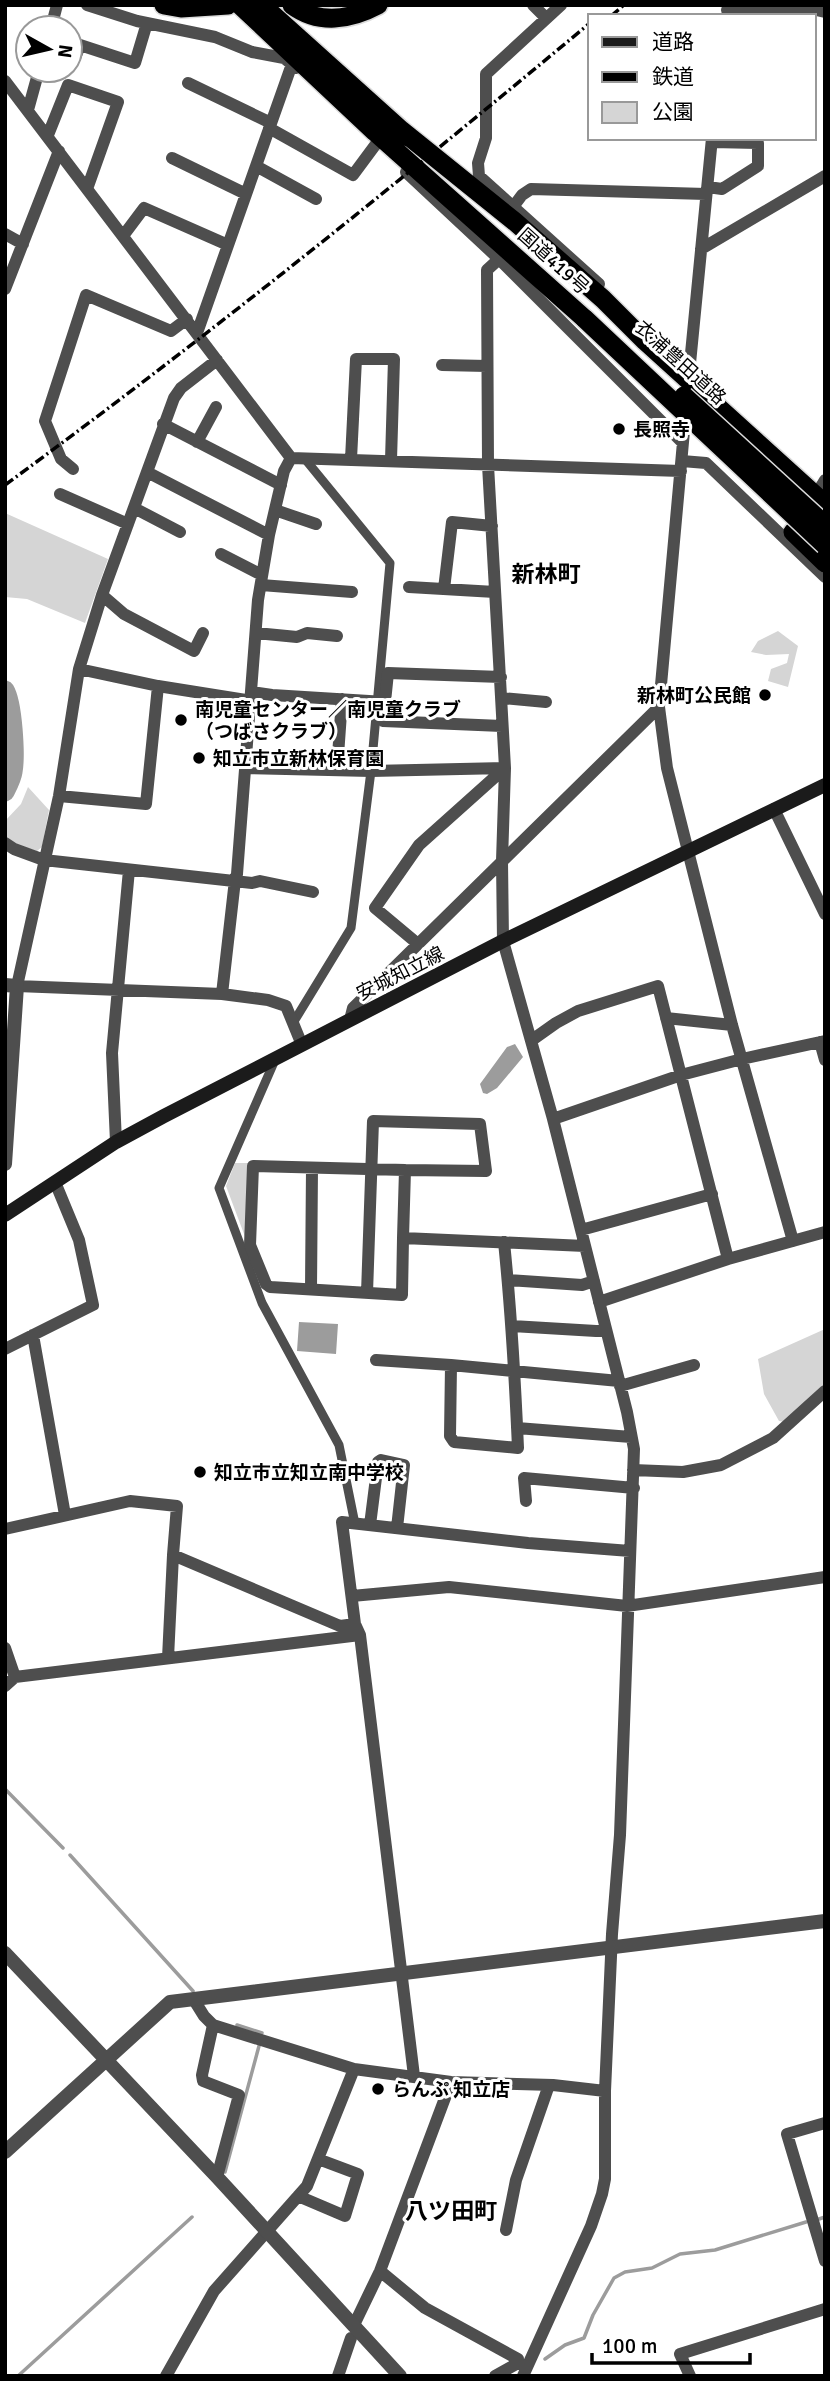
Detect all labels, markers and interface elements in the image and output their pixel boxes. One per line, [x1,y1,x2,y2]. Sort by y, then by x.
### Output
north arrow [14,14,84,84]
legend [588,14,816,140]
text: 道路 [652,29,694,55]
text: N [52,43,78,59]
text: 鉄道 [652,64,694,90]
text: 公園 [652,99,694,125]
street label: 国道419号 [513,223,594,300]
street label: 衣浦豊田道路 [630,316,731,410]
place label: 長照寺 [633,418,690,442]
marker: 長照寺 [611,421,627,437]
district label: 新林町 [512,560,581,589]
place label: 新林町公民館 [637,684,751,708]
marker: 新林町公民館 [757,687,773,703]
place label: 南児童センター／南児童クラブ （つばさクラブ） [195,698,461,744]
marker: 南児童センター／南児童クラブ （つばさクラブ） [173,712,189,728]
place label: 知立市立新林保育園 [213,747,384,771]
marker: 知立市立新林保育園 [191,750,207,766]
street label: 安城知立線 [353,942,448,1006]
place label: 知立市立知立南中学校 [214,1461,404,1485]
marker: 知立市立知立南中学校 [192,1464,208,1480]
place label: らんぷ 知立店 [392,2078,510,2102]
marker: らんぷ 知立店 [370,2081,386,2097]
district label: 八ツ田町 [405,2197,497,2226]
scale bar [592,2322,750,2366]
text: 100 m [602,2333,657,2359]

